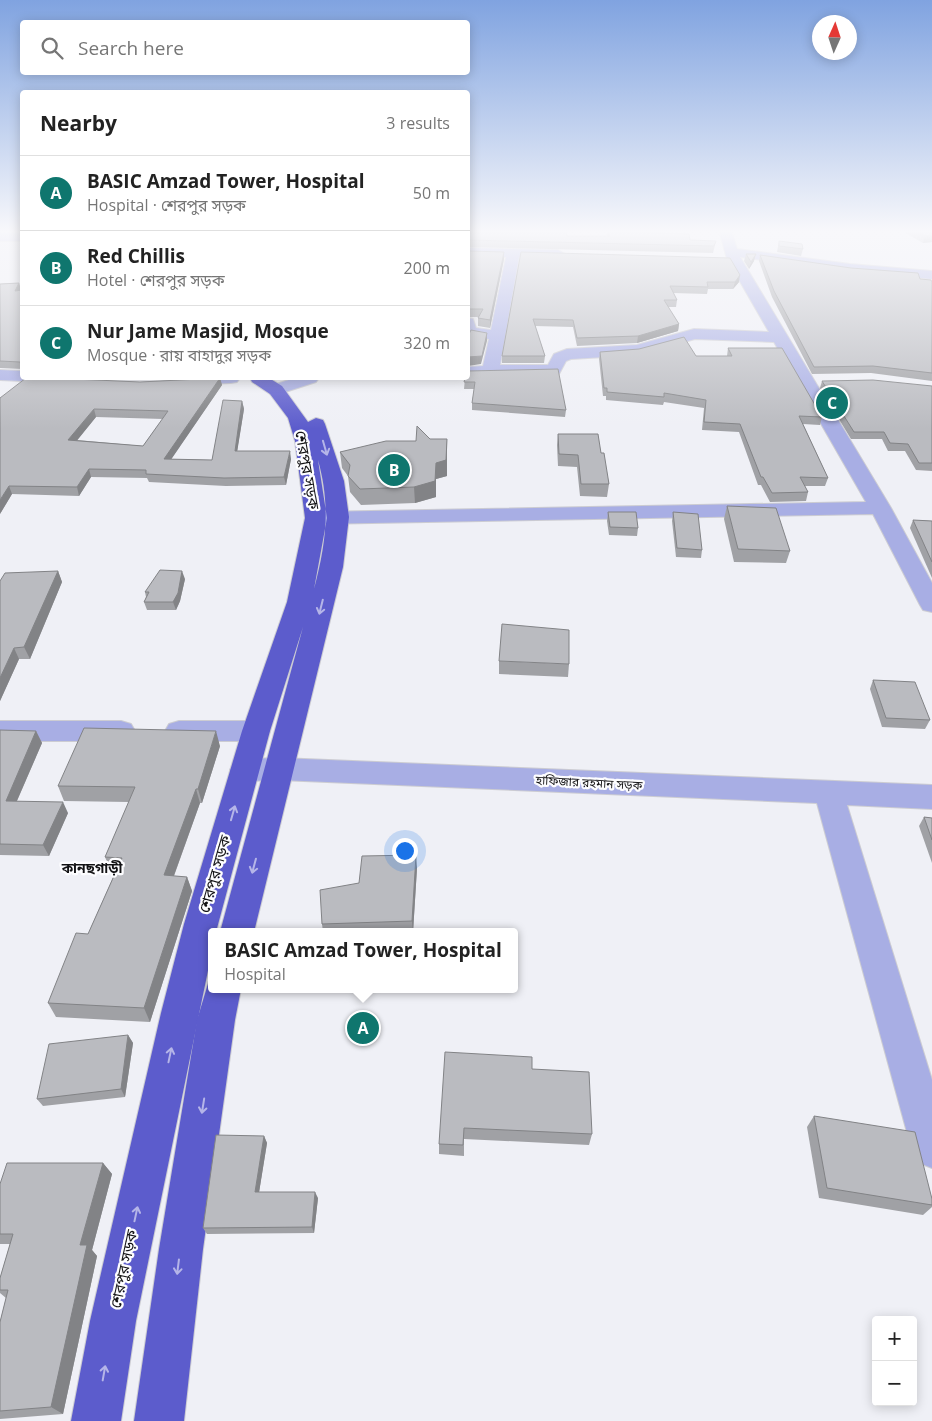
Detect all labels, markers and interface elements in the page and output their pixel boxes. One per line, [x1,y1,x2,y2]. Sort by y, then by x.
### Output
north arrow [812,15,857,60]
search box [20,20,470,75]
icon: search [38,34,66,62]
text: Search here [78,35,184,61]
text: Nearby [40,109,117,137]
text: 3 results [386,112,450,134]
text: BASIC Amzad Tower, Hospital [87,168,364,194]
text: A [50,182,62,204]
text: 50 m [413,182,450,204]
text: Hospital · শেরপুর সড়ক [87,194,246,216]
text: Red Chillis [87,243,185,269]
text: B [51,257,61,279]
text: 200 m [404,257,450,279]
text: Hotel · শেরপুর সড়ক [87,269,225,291]
text: Nur Jame Masjid, Mosque [87,318,329,344]
text: C [51,332,61,354]
text: 320 m [404,332,450,354]
text: Mosque · রায় বাহাদুর সড়ক [87,344,271,366]
pin: C [816,384,848,422]
street label: শেরপুর সড়ক [291,429,325,512]
one-way arrow [320,439,330,455]
pin: B [378,451,410,489]
one-way arrow [316,598,325,614]
street label: হাফিজার রহমান সড়ক [534,771,643,794]
one-way arrow [229,805,238,821]
street label: শেরপুর সড়ক [193,832,235,915]
your location [392,838,418,864]
one-way arrow [249,857,258,873]
district label: কানছগাড়ী [61,858,123,877]
popup [208,928,518,993]
text: BASIC Amzad Tower, Hospital [224,937,502,963]
text: Hospital [224,963,286,985]
pin: A [347,1009,379,1047]
one-way arrow [166,1047,175,1063]
one-way arrow [197,1098,207,1114]
one-way arrow [132,1206,141,1222]
street label: শেরপুর সড়ক [105,1227,141,1310]
one-way arrow [173,1259,183,1275]
map controls [872,1316,917,1406]
button: + [872,1316,917,1361]
button: − [872,1361,917,1406]
one-way arrow [99,1365,109,1381]

